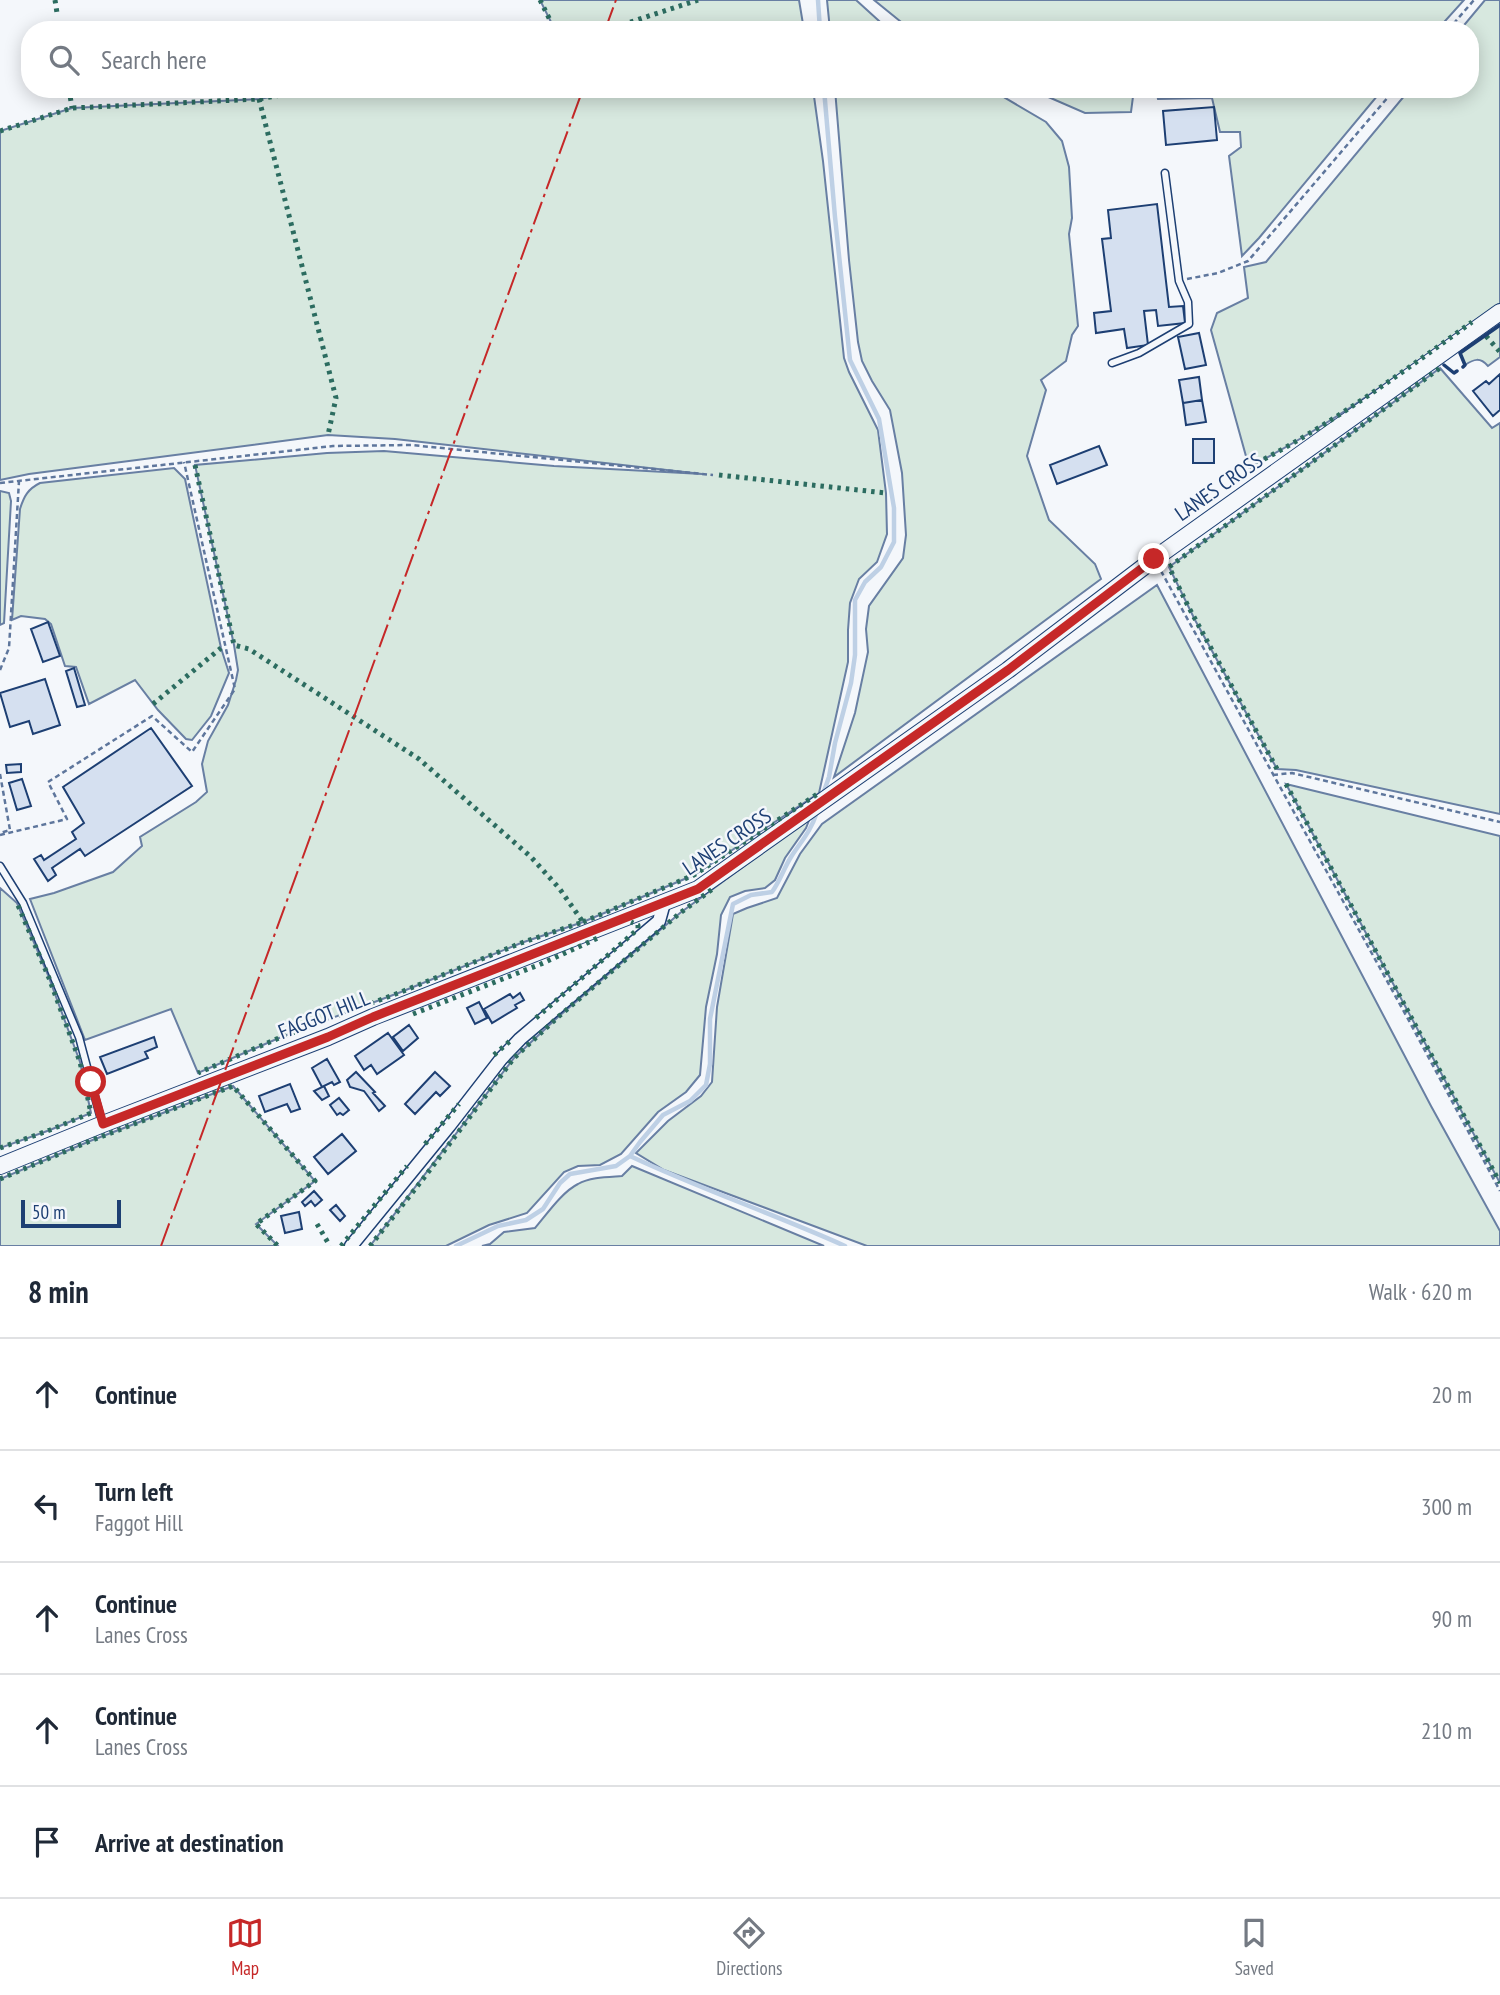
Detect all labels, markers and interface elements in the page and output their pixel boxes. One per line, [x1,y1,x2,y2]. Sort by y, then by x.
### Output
search box [21,21,1479,98]
icon: search [45,41,83,79]
text: Search here [101,43,207,76]
street label: LANES CROSS [1170,447,1268,527]
route end [1138,543,1169,574]
street label: LANES CROSS [677,802,776,881]
street label: FAGGOT HILL [274,984,374,1045]
route start [75,1066,106,1097]
scale bar [21,1197,121,1229]
text: 50 m [32,1200,66,1224]
text: 8 min [28,1272,89,1311]
text: Walk · 620 m [1369,1277,1472,1306]
icon: ahead [28,1375,66,1413]
text: Continue [95,1378,177,1411]
text: 20 m [1431,1380,1472,1409]
text: Turn left [95,1475,173,1508]
icon: left [28,1487,66,1525]
text: 300 m [1421,1492,1472,1521]
text: Faggot Hill [95,1508,183,1537]
text: Continue [95,1587,177,1620]
icon: ahead [28,1599,66,1637]
text: 90 m [1431,1604,1472,1633]
text: Lanes Cross [95,1620,188,1649]
text: Continue [95,1699,177,1732]
icon: ahead [28,1711,66,1749]
text: 210 m [1421,1716,1472,1745]
text: Lanes Cross [95,1732,188,1761]
icon: arrive [28,1823,66,1861]
text: Arrive at destination [95,1826,284,1859]
tab: Map [226,1914,264,1980]
tab: Directions [716,1914,782,1980]
tab: Saved [1235,1914,1274,1980]

